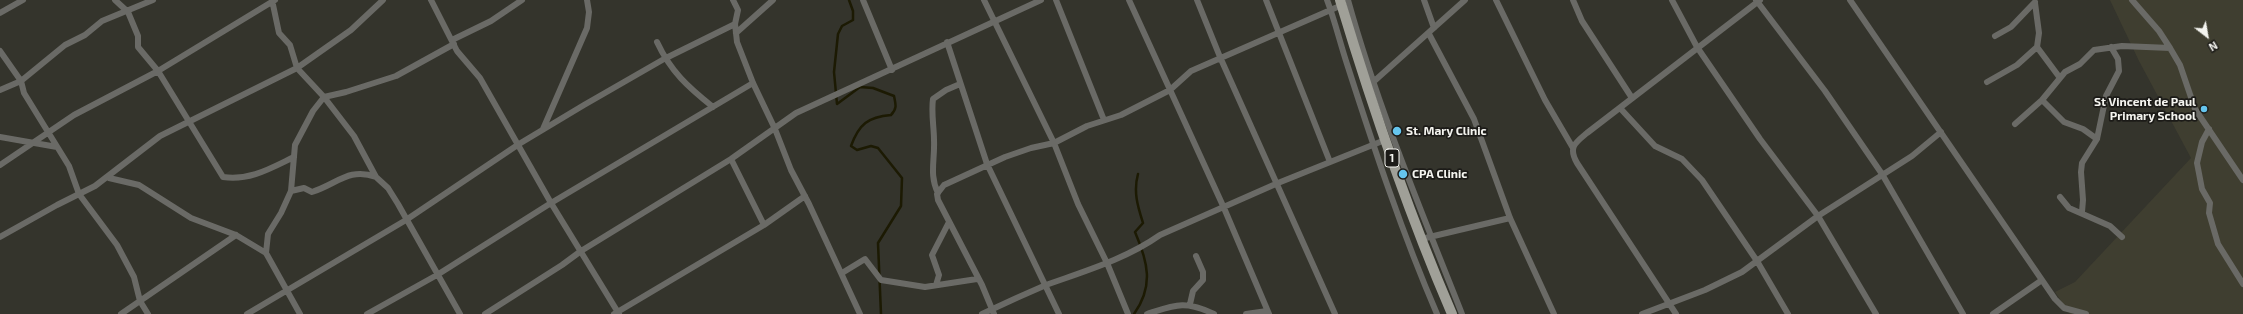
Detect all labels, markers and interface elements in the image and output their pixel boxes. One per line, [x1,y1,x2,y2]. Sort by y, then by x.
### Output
north arrow [2187,16,2227,56]
text: N [2207,39,2220,54]
place label: St Vincent de Paul Primary School [2094,95,2196,123]
marker: St Vincent de Paul Primary School [2199,104,2209,114]
place label: St. Mary Clinic [1406,124,1487,138]
marker: St. Mary Clinic [1391,125,1403,137]
road number: 1 [1385,149,1399,167]
place label: CPA Clinic [1412,167,1467,181]
marker: CPA Clinic [1397,168,1409,180]

